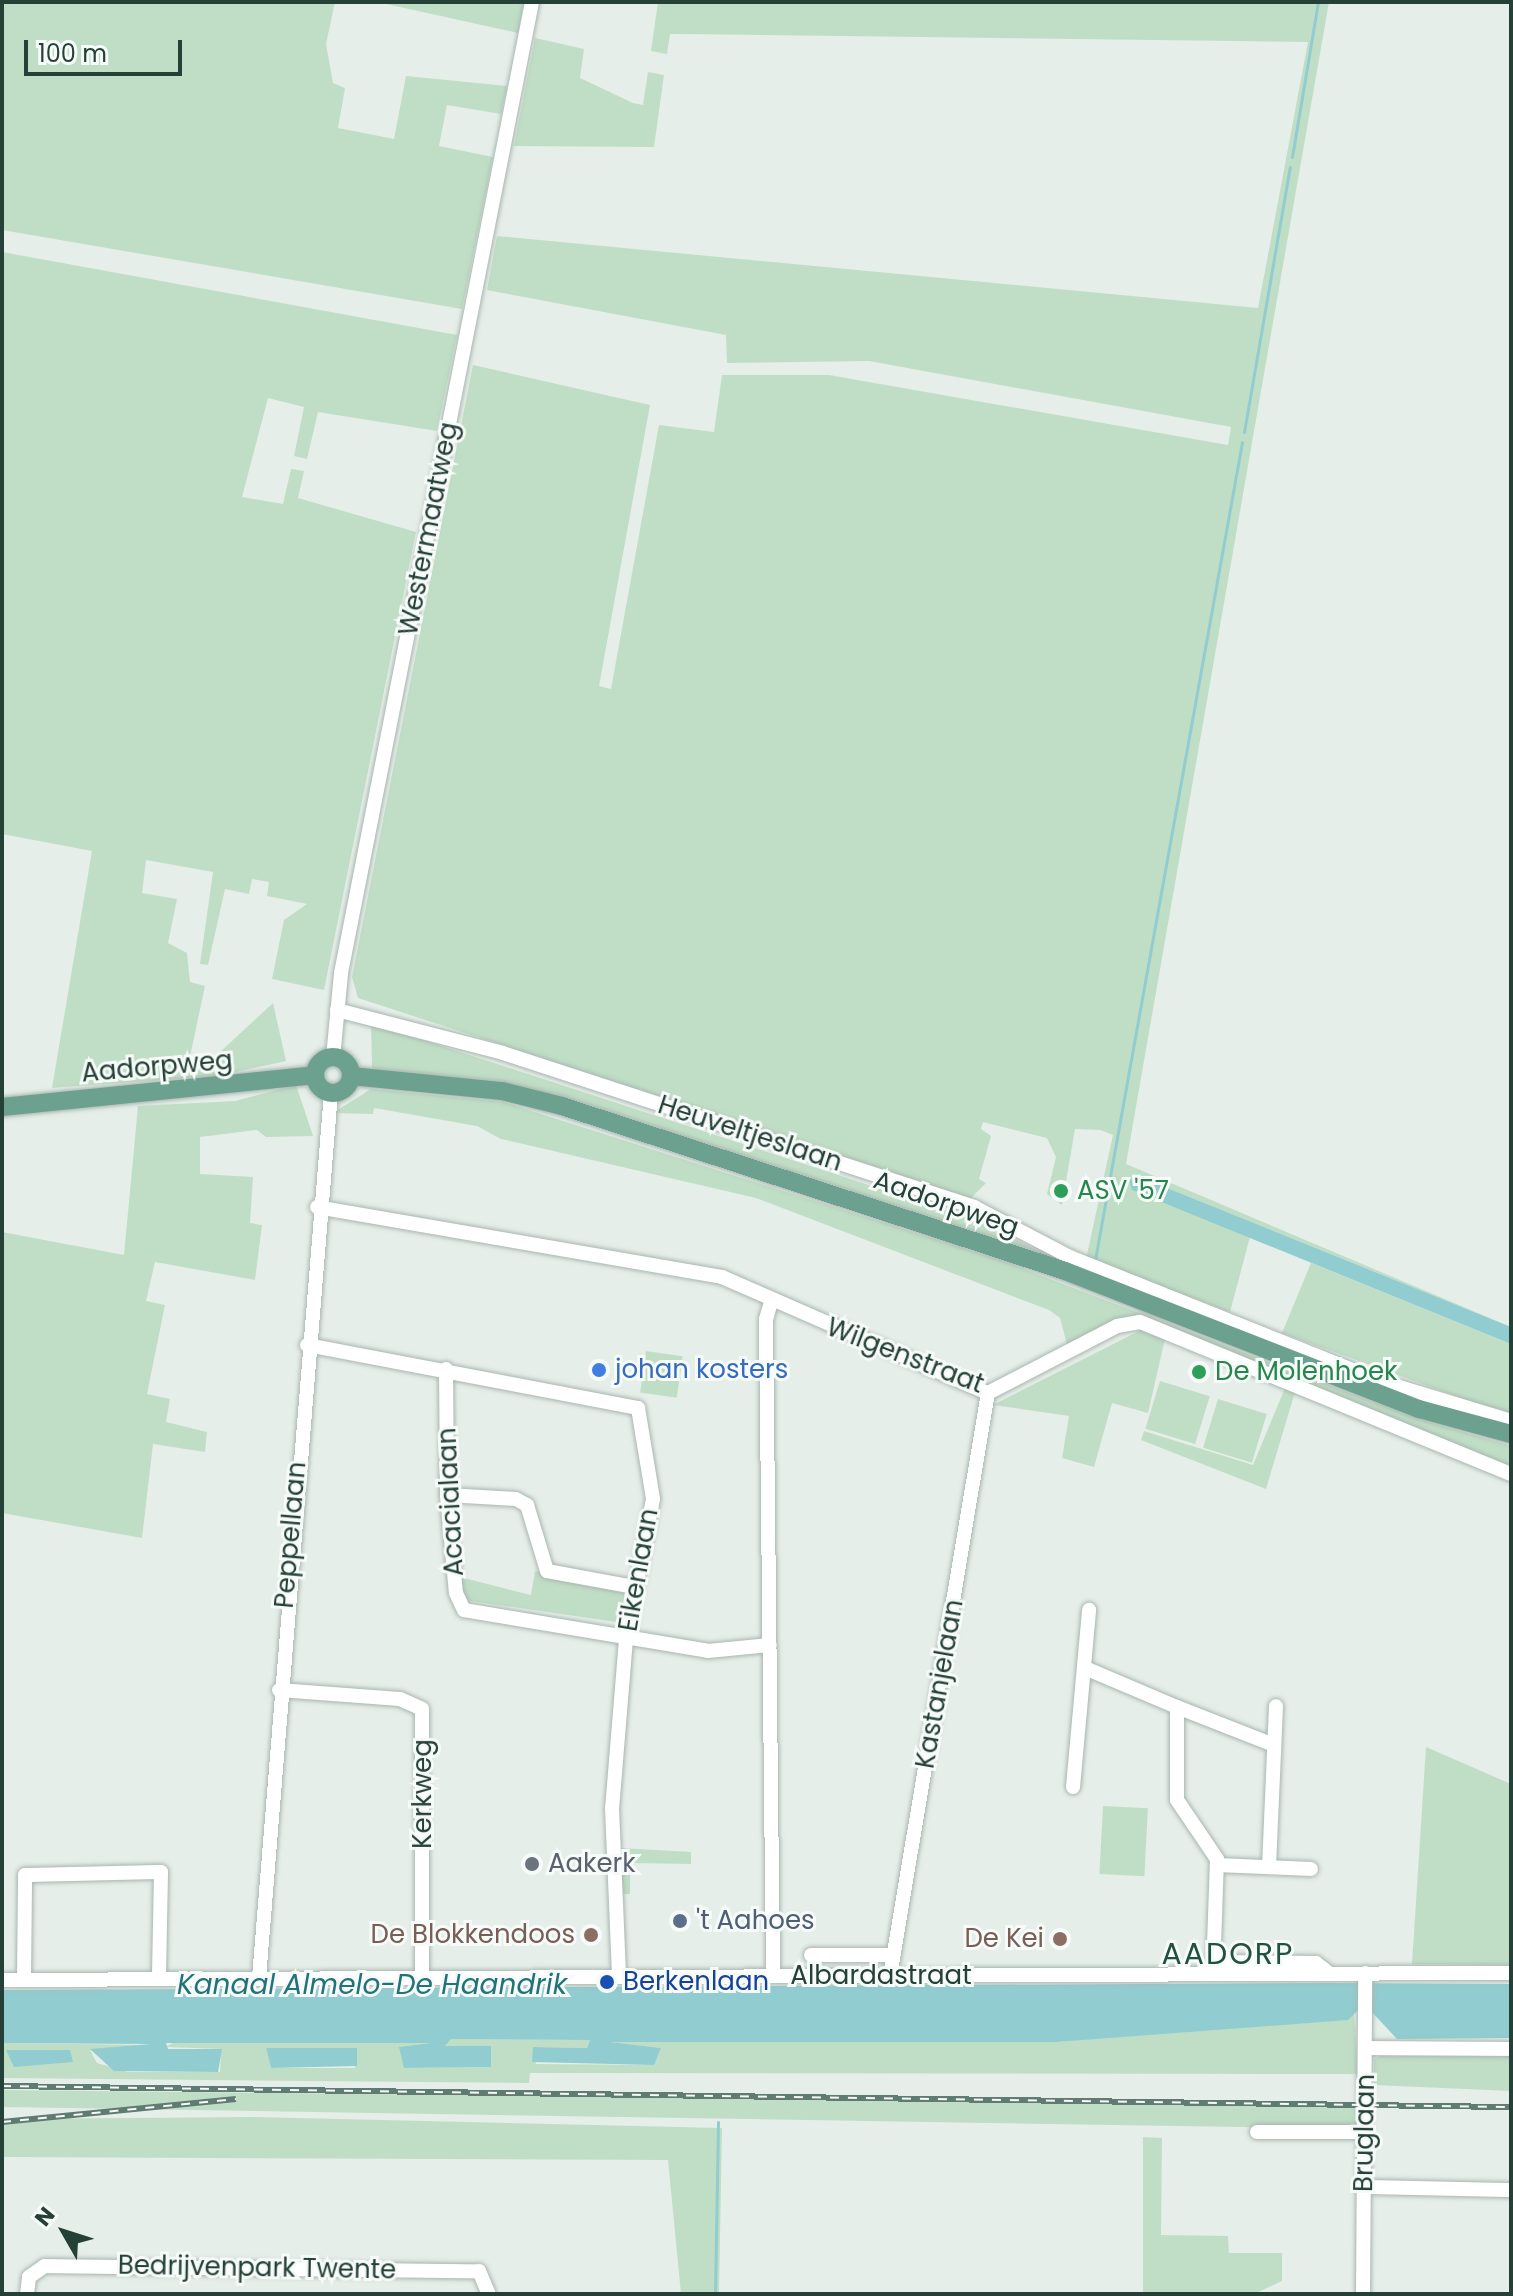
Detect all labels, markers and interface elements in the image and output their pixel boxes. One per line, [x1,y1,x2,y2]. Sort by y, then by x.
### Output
scale bar [28,24,186,74]
text: 100 m [38,37,107,70]
street label: Westermaatweg [393,420,465,638]
street label: Aadorpweg [80,1045,234,1089]
street label: Heuveltjeslaan [654,1090,846,1178]
street label: Aadorpweg [869,1165,1023,1243]
place label: ASV '57 [1077,1175,1169,1207]
marker: ASV '57 [1052,1182,1070,1200]
street label: Wilgenstraat [822,1312,988,1400]
place label: johan kosters [615,1354,788,1386]
place label: De Molenhoek [1215,1356,1397,1388]
marker: johan kosters [590,1361,608,1379]
marker: De Molenhoek [1190,1363,1208,1381]
street label: Acacialaan [432,1427,470,1577]
street label: Peppellaan [269,1460,313,1610]
street label: Eikenlaan [613,1506,665,1634]
street label: Kastanjelaan [910,1597,970,1771]
street label: Kerkweg [407,1739,439,1849]
place label: Aakerk [548,1848,636,1880]
marker: Aakerk [523,1855,541,1873]
place label: 't Aahoes [696,1905,815,1937]
marker: 't Aahoes [671,1912,689,1930]
place label: De Blokkendoos [371,1919,575,1951]
place label: De Kei [964,1923,1044,1955]
marker: De Blokkendoos [582,1926,600,1944]
marker: De Kei [1051,1930,1069,1948]
district label: AADORP [1162,1936,1294,1972]
street label: Albardastraat [790,1960,972,1992]
place label: Berkenlaan [623,1966,769,1998]
water label: Kanaal Almelo-De Haandrik [177,1968,567,2002]
marker: Berkenlaan [598,1973,616,1991]
street label: Bruglaan [1348,2074,1382,2192]
north arrow [24,2192,104,2272]
text: N [28,2200,62,2233]
street label: Bedrijvenpark Twente [118,2250,396,2286]

